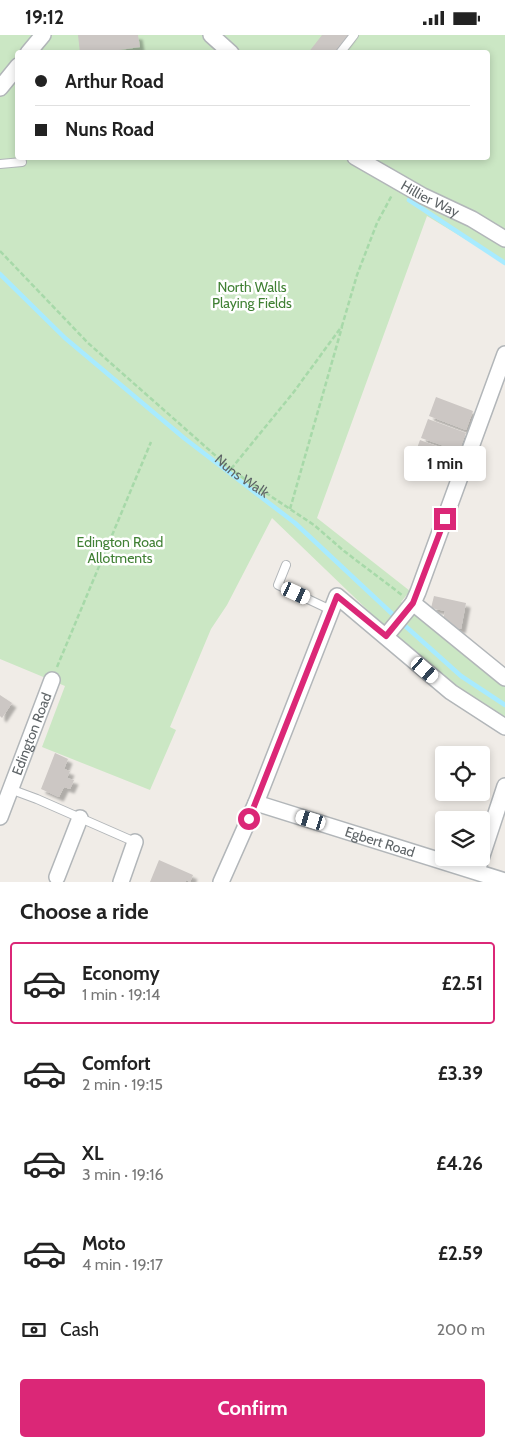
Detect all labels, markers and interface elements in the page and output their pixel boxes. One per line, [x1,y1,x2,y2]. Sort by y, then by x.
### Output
text: 19:12 [25,6,64,29]
text: Arthur Road [65,70,164,93]
text: Nuns Road [65,118,154,141]
street label: Hillier Way [398,176,462,221]
park label: North Walls Playing Fields [212,278,292,312]
callout: 1 min [404,447,486,481]
street label: Nuns Walk [211,450,273,502]
text: 1 min [427,454,463,473]
route end [434,508,456,530]
park label: Edington Road Allotments [77,533,163,567]
car [279,580,312,606]
car [408,654,441,686]
street label: Edington Road [8,690,55,778]
map controls [435,746,490,866]
button: locate [435,746,490,801]
route start [238,808,260,830]
car [294,808,327,832]
button: layers [435,811,490,866]
street label: Egbert Road [343,822,417,861]
text: Choose a ride [20,898,149,925]
icon: car [22,961,67,1006]
text: Economy [82,962,160,985]
text: £2.51 [442,972,483,995]
text: 1 min · 19:14 [82,985,160,1004]
icon: car [22,1051,67,1096]
text: Comfort [82,1052,151,1075]
text: £3.39 [438,1062,483,1085]
text: 2 min · 19:15 [82,1075,163,1094]
icon: car [22,1141,67,1186]
text: XL [82,1142,103,1165]
text: £4.26 [436,1152,483,1175]
text: 3 min · 19:16 [82,1165,164,1184]
icon: car [22,1231,67,1276]
text: Moto [82,1232,126,1255]
text: £2.59 [438,1242,483,1265]
text: 4 min · 19:17 [82,1255,163,1274]
icon: cash [20,1316,48,1344]
text: Cash [60,1318,99,1341]
text: 200 m [437,1320,485,1339]
button: Confirm [20,1379,485,1437]

